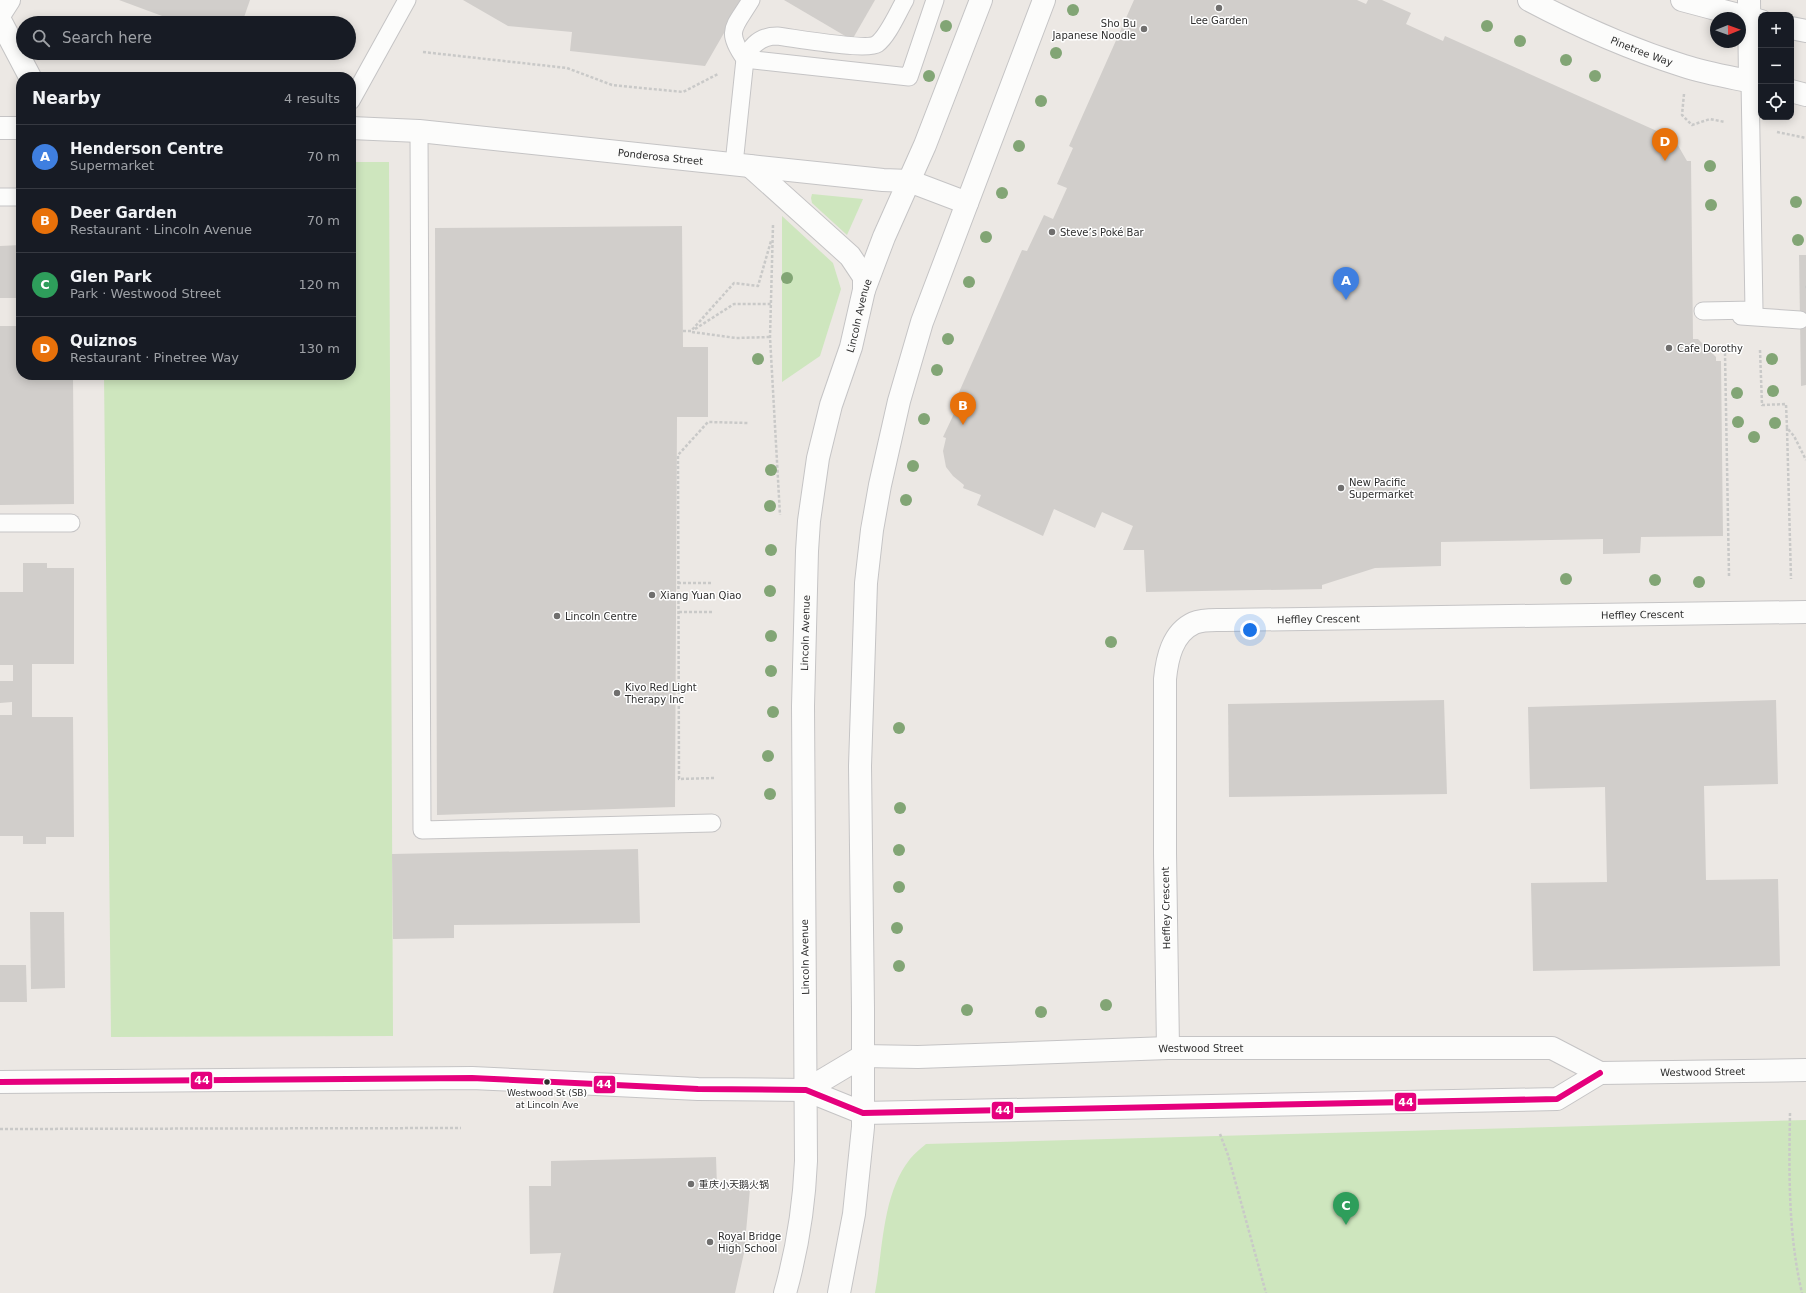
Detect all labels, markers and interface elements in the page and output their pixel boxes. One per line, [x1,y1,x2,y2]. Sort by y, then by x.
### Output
marker: Lee Garden [1214,3,1224,13]
north arrow [1710,12,1746,48]
map controls [1758,12,1794,120]
button: + [1758,12,1794,48]
place label: Lee Garden [1190,15,1248,26]
search box [16,16,356,60]
place label: Sho Bu Japanese Noodle [1051,18,1136,41]
marker: Sho Bu Japanese Noodle [1139,24,1149,34]
icon: search [30,27,52,49]
text: Search here [62,29,152,47]
street label: Pinetree Way [1609,34,1675,68]
button: − [1758,48,1794,84]
button: locate [1758,84,1794,120]
text: Nearby [32,88,101,108]
text: 4 results [284,91,340,106]
pin: D [1652,128,1678,161]
text: Henderson Centre [70,140,223,158]
street label: Ponderosa Street [617,147,704,167]
text: A [40,149,50,164]
text: 70 m [307,149,340,164]
text: Supermarket [70,158,154,173]
text: Deer Garden [70,204,177,222]
text: B [40,213,50,228]
text: 70 m [307,213,340,228]
text: Restaurant · Lincoln Avenue [70,222,252,237]
marker: Steve’s Poké Bar [1047,227,1057,237]
place label: Steve’s Poké Bar [1060,227,1145,238]
pin: A [1333,267,1359,300]
text: Glen Park [70,268,152,286]
text: C [40,277,50,292]
text: 120 m [298,277,340,292]
street label: Lincoln Avenue [844,277,873,354]
text: Park · Westwood Street [70,286,221,301]
text: Quiznos [70,332,137,350]
text: D [40,341,50,356]
text: 130 m [298,341,340,356]
marker: Cafe Dorothy [1664,343,1674,353]
place label: Cafe Dorothy [1677,343,1743,354]
text: Restaurant · Pinetree Way [70,350,239,365]
pin: B [950,392,976,425]
place label: New Pacific Supermarket [1349,477,1414,500]
marker: New Pacific Supermarket [1336,483,1346,493]
marker: Xiang Yuan Qiao [647,590,657,600]
place label: Xiang Yuan Qiao [660,590,741,601]
street label: Lincoln Avenue [798,595,811,671]
street label: Heffley Crescent [1601,608,1684,620]
marker: Lincoln Centre [552,611,562,621]
place label: Lincoln Centre [565,611,637,622]
street label: Heffley Crescent [1277,613,1360,625]
your location [1240,620,1260,640]
place label: Kivo Red Light Therapy Inc [624,682,697,705]
marker: Kivo Red Light Therapy Inc [612,688,622,698]
street label: Heffley Crescent [1160,866,1172,949]
street label: Lincoln Avenue [799,919,811,995]
street label: Westwood Street [1158,1042,1243,1054]
street label: Westwood Street [1660,1065,1745,1078]
line badge: 44 [190,1071,213,1090]
text: 44 [194,1074,210,1087]
line badge: 44 [593,1075,616,1094]
marker: Westwood St (SB) at Lincoln Ave [542,1077,552,1087]
text: 44 [596,1078,612,1091]
place label: Westwood St (SB) at Lincoln Ave [507,1088,587,1110]
line badge: 44 [1394,1092,1417,1112]
text: 44 [1398,1096,1414,1109]
line badge: 44 [991,1101,1014,1120]
text: 44 [995,1104,1011,1117]
marker: 重庆小天鹅火锅 [686,1179,696,1189]
place label: 重庆小天鹅火锅 [699,1179,769,1190]
pin: C [1333,1192,1359,1225]
place label: Royal Bridge High School [718,1231,781,1254]
marker: Royal Bridge High School [705,1237,715,1247]

